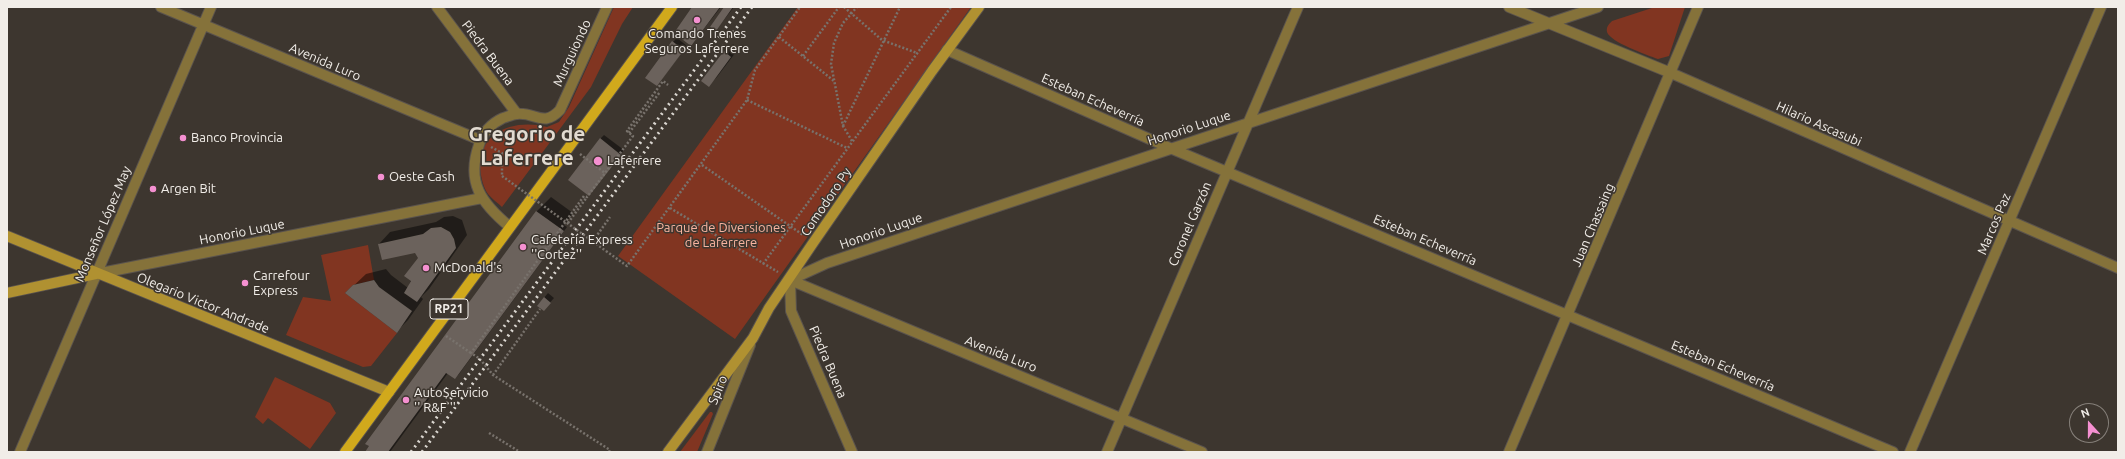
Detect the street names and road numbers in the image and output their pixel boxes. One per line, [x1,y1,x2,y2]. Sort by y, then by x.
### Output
street label: Piedra Buena [459,17,517,89]
street label: Murguiondo [550,17,594,89]
street label: Avenida Luro [287,40,363,84]
street label: Esteban Echeverría [1039,70,1147,130]
street label: Hilario Ascasubi [1774,98,1864,150]
street label: Honorio Luque [1145,107,1233,149]
street label: Monseñor López May [72,164,134,284]
street label: Comodoro Py [797,165,855,239]
street label: Coronel Garzón [1165,179,1215,269]
street label: Juan Chassaing [1568,181,1618,269]
street label: Marcos Paz [1974,191,2014,257]
street label: Honorio Luque [838,210,924,252]
street label: Esteban Echeverría [1371,211,1479,269]
street label: Honorio Luque [198,216,286,248]
street label: Olegario Victor Andrade [134,269,272,337]
road number: RP21 [430,299,468,319]
street label: Piedra Buena [806,323,850,401]
street label: Avenida Luro [963,332,1039,376]
street label: Esteban Echeverría [1669,337,1777,395]
street label: Spiro [705,373,731,407]

